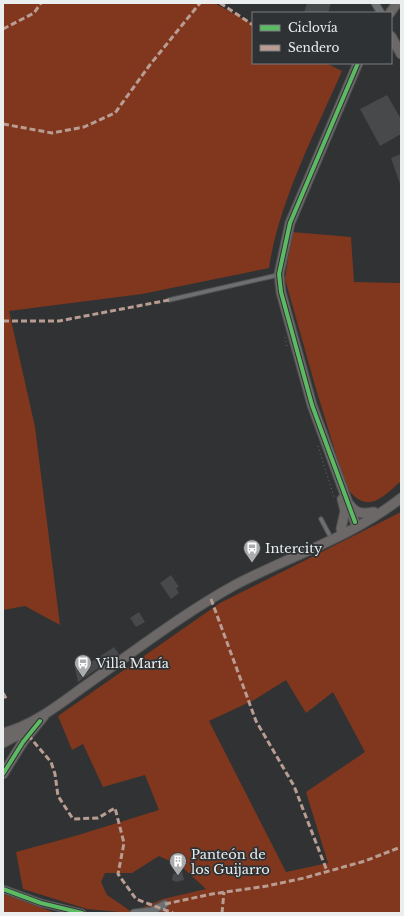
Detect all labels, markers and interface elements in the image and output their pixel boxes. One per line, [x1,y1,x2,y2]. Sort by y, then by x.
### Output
legend [252,12,392,64]
text: Ciclovía [288,20,338,35]
text: Sendero [288,40,339,55]
bus stop icon: Intercity [242,538,262,563]
place label: Intercity [265,540,323,557]
bus stop icon: Villa María [73,653,93,678]
place label: Villa María [95,655,170,672]
place label: Panteón de los Guijarro [191,846,270,878]
building icon: Panteón de los Guijarro [168,851,188,876]

